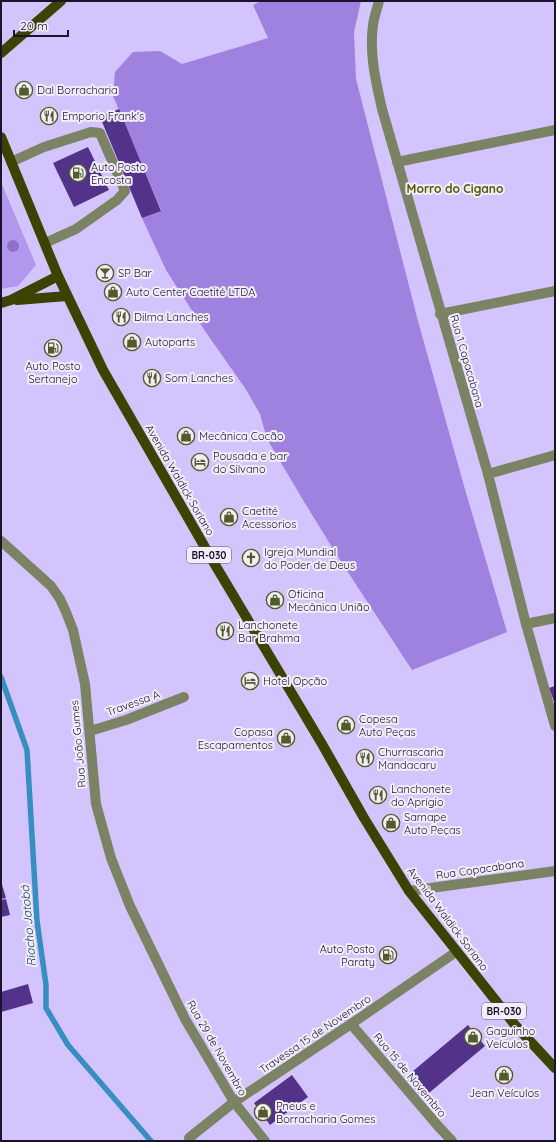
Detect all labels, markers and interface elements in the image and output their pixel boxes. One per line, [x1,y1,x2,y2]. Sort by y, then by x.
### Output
scale bar [14,12,68,38]
text: 20 m [20,18,48,33]
shop icon: Dal Borracharia [14,80,34,100]
place label: Dal Borracharia [37,83,118,97]
restaurant icon: Emporio Frank's [39,106,59,126]
place label: Emporio Frank's [62,109,144,123]
place label: Auto Posto Encosta [91,160,147,187]
fuel station icon: Auto Posto Encosta [68,163,88,183]
district label: Morro do Cigano [407,181,504,196]
bar icon: SP Bar [95,263,115,283]
place label: SP Bar [118,266,153,280]
shop icon: Auto Center Caetité LTDA [103,282,123,302]
place label: Auto Center Caetité LTDA [126,285,255,299]
restaurant icon: Dilma Lanches [111,307,131,327]
place label: Dilma Lanches [134,310,209,324]
street label: Rua 1 Copacabana [447,313,487,409]
shop icon: Autoparts [122,332,142,352]
place label: Autoparts [145,335,195,349]
fuel station icon: Auto Posto Sertanejo [43,338,63,358]
place label: Auto Posto Sertanejo [25,359,81,386]
restaurant icon: Som Lanches [142,368,162,388]
place label: Som Lanches [165,371,233,385]
street label: Avenida Waldick Soriano [142,422,218,538]
shop icon: Mecânica Cocão [176,426,196,446]
place label: Mecânica Cocão [199,429,284,443]
place label: Pousada e bar do Silvano [213,449,288,476]
hotel icon: Pousada e bar do Silvano [190,452,210,472]
place label: Caetité Acessorios [242,504,296,531]
shop icon: Caetité Acessorios [219,507,239,527]
place label: Igreja Mundial do Poder de Deus [264,545,355,572]
road number: BR-030 [187,547,231,563]
church icon: Igreja Mundial do Poder de Deus [241,548,261,568]
place label: Oficina Mecânica União [288,587,370,614]
shop icon: Oficina Mecânica União [265,590,285,610]
place label: Lanchonete Bar Brahma [238,618,300,645]
restaurant icon: Lanchonete Bar Brahma [215,621,235,641]
hotel icon: Hotel Opção [240,671,260,691]
place label: Hotel Opção [263,674,327,688]
street label: Travessa A [104,687,162,719]
street label: Rua João Gumes [67,700,89,788]
place label: Copesa Auto Peças [359,712,416,739]
shop icon: Copesa Auto Peças [336,715,356,735]
place label: Copasa Escapamentos [198,725,273,752]
shop icon: Copasa Escapamentos [276,728,296,748]
place label: Churrascaria Mandacaru [378,745,443,772]
restaurant icon: Churrascaria Mandacaru [355,748,375,768]
place label: Lanchonete do Aprígio [391,782,451,809]
restaurant icon: Lanchonete do Aprígio [368,785,388,805]
place label: Samape Auto Peças [404,810,461,837]
shop icon: Samape Auto Peças [381,813,401,833]
street label: Rua Copacabana [435,856,525,882]
street label: Avenida Waldick Soriano [404,864,492,974]
water label: Riacho Jatobá [17,884,39,967]
place label: Auto Posto Paraty [320,942,375,969]
fuel station icon: Auto Posto Paraty [378,945,398,965]
street label: Travessa 15 de Novembro [257,991,374,1077]
street label: Rua 29 de Novembro [184,998,250,1099]
road number: BR-030 [482,1003,526,1019]
place label: Gaguinho Veículos [486,1024,535,1051]
shop icon: Gaguinho Veículos [463,1027,483,1047]
street label: Rua 15 de Novembro [371,1030,450,1120]
shop icon: Jean Veículos [494,1065,514,1085]
place label: Jean Veículos [469,1086,539,1100]
place label: Pneus e Borracharia Gomes [276,1099,375,1126]
shop icon: Pneus e Borracharia Gomes [253,1102,273,1122]

